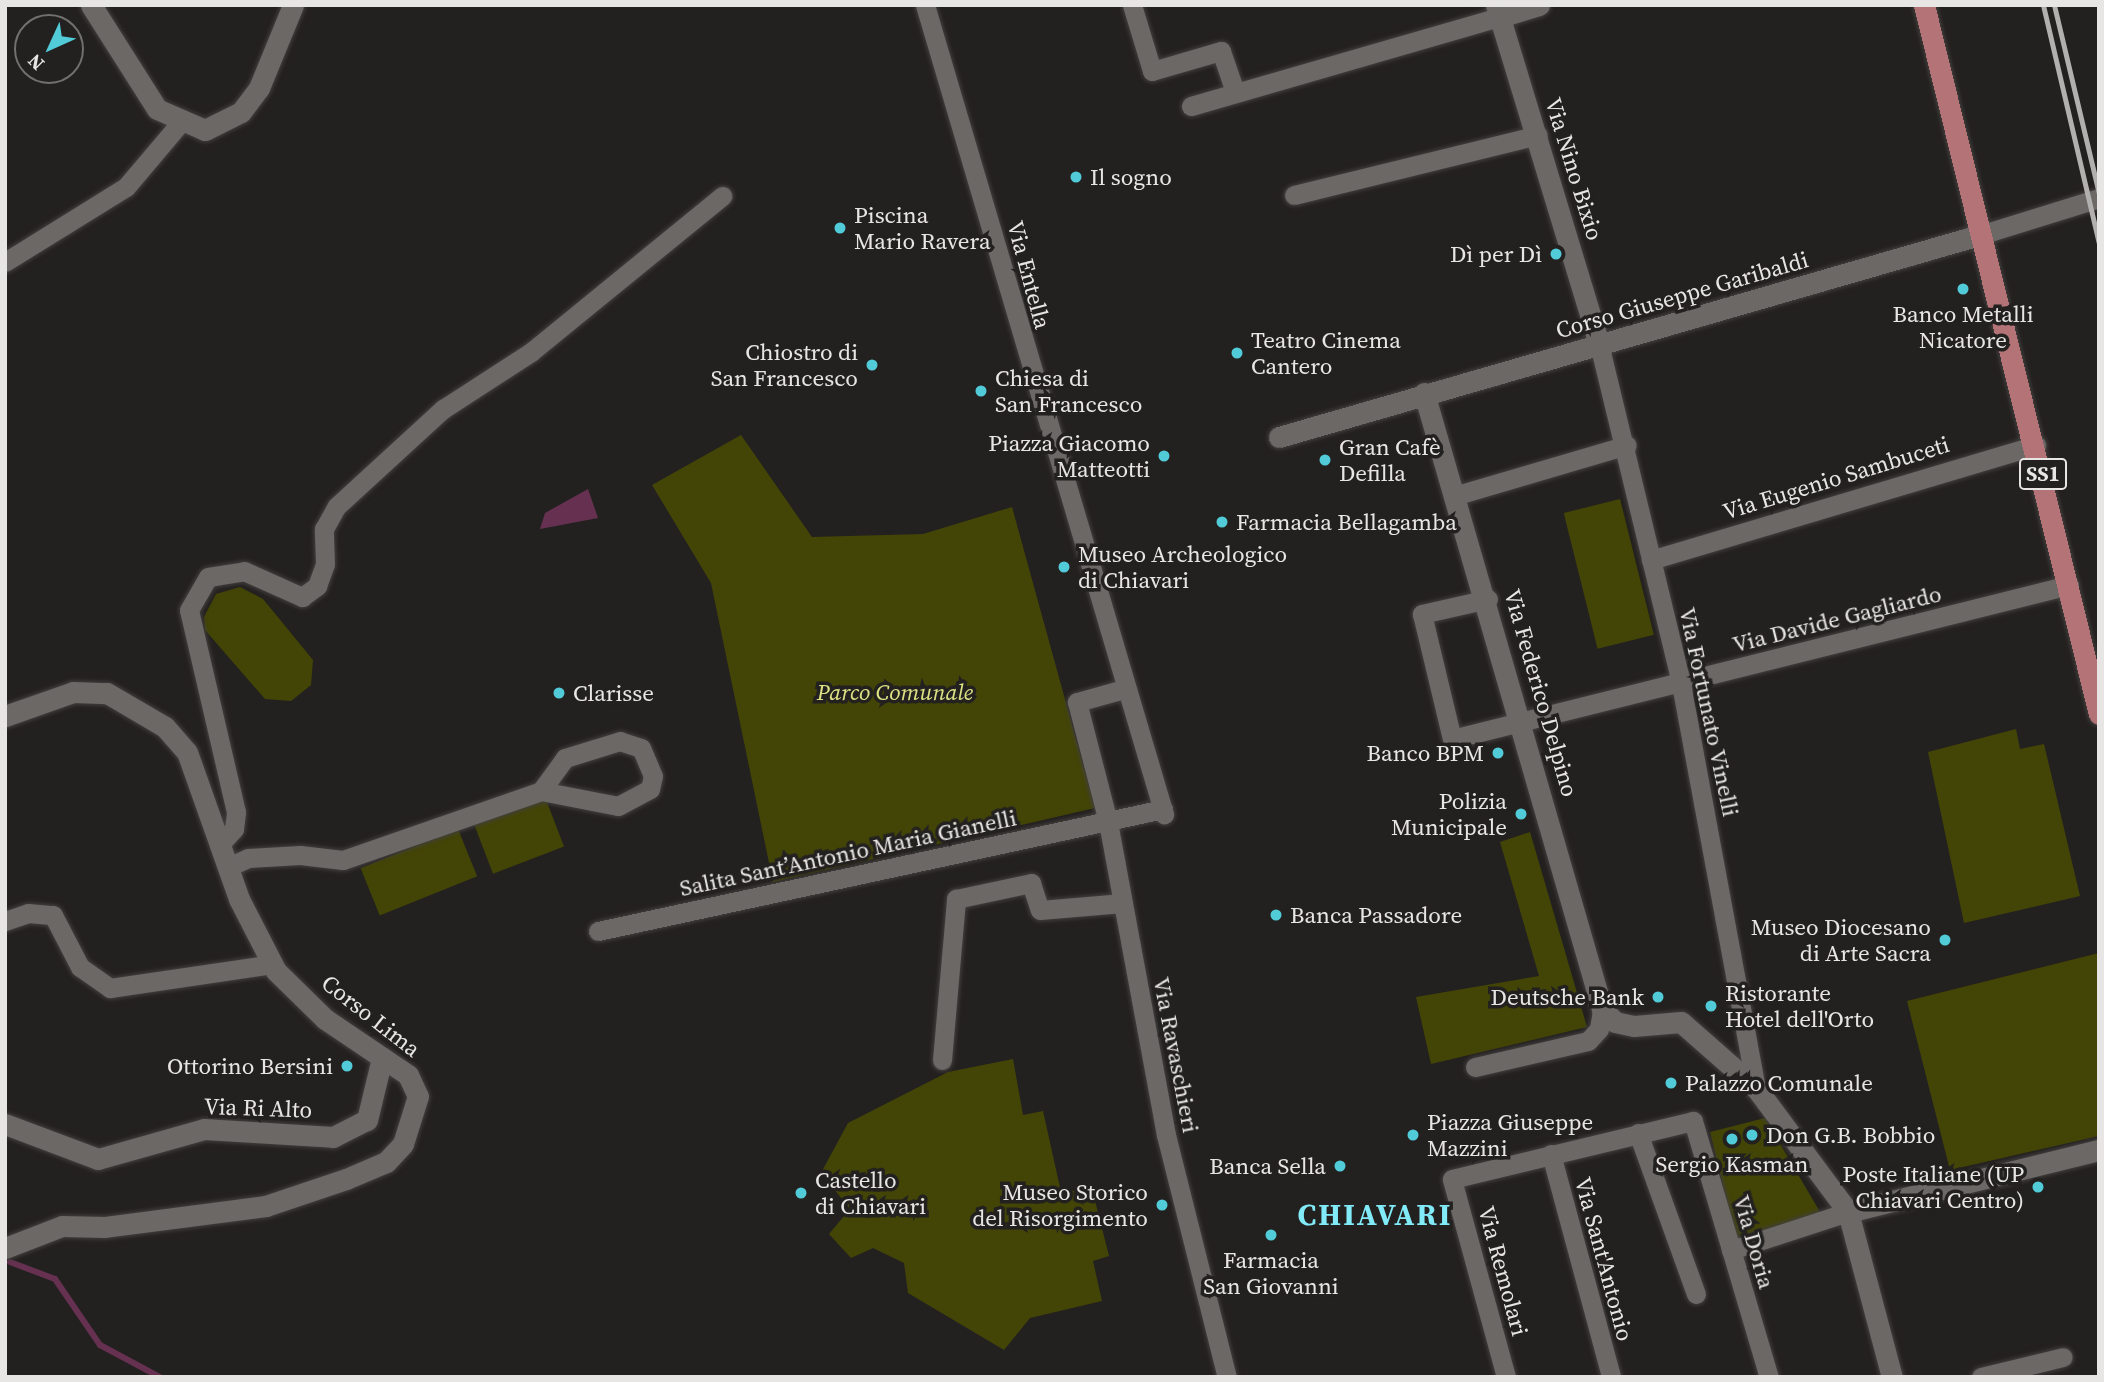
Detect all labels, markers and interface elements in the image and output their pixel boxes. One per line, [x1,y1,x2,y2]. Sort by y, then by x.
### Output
north arrow [14,14,84,84]
text: N [21,48,50,77]
street label: Via Nino Bixio [1539,95,1609,243]
place label: Il sogno [1090,163,1172,191]
marker: Il sogno [1068,169,1084,185]
place label: Piscina Mario Ravera [854,201,991,255]
street label: Via Entella [1001,218,1057,332]
marker: Piscina Mario Ravera [832,220,848,236]
place label: Dì per Dì [1450,240,1542,268]
marker: Dì per Dì [1548,246,1564,262]
street label: Corso Giuseppe Garibaldi [1553,246,1811,344]
marker: Banco Metalli Nicatore [1955,281,1971,297]
place label: Banco Metalli Nicatore [1893,300,2033,354]
place label: Teatro Cinema Cantero [1251,326,1401,380]
place label: Chiostro di San Francesco [711,338,858,392]
marker: Teatro Cinema Cantero [1229,345,1245,361]
marker: Chiostro di San Francesco [864,357,880,373]
place label: Chiesa di San Francesco [995,364,1142,418]
marker: Chiesa di San Francesco [973,383,989,399]
place label: Piazza Giacomo Matteotti [988,429,1150,483]
street label: Via Eugenio Sambuceti [1719,430,1953,526]
place label: Gran Cafè Defilla [1339,433,1441,487]
marker: Piazza Giacomo Matteotti [1156,448,1172,464]
marker: Gran Cafè Defilla [1317,452,1333,468]
road number: SS1 [2018,456,2068,491]
place label: Farmacia Bellagamba [1236,508,1457,536]
marker: Farmacia Bellagamba [1214,514,1230,530]
place label: Museo Archeologico di Chiavari [1078,540,1287,594]
marker: Museo Archeologico di Chiavari [1056,559,1072,575]
street label: Via Davide Gagliardo [1730,580,1944,658]
street label: Via Federico Delpino [1498,586,1584,800]
street label: Via Fortunato Vinelli [1673,605,1745,819]
park label: Parco Comunale [817,678,973,706]
place label: Clarisse [573,679,654,707]
marker: Clarisse [551,685,567,701]
place label: Banco BPM [1367,739,1484,767]
marker: Banco BPM [1490,745,1506,761]
place label: Polizia Municipale [1391,787,1507,841]
street label: Salita Sant’Antonio Maria Gianelli [677,804,1019,902]
marker: Polizia Municipale [1513,806,1529,822]
place label: Banca Passadore [1290,901,1462,929]
marker: Banca Passadore [1268,907,1284,923]
place label: Museo Diocesano di Arte Sacra [1751,913,1931,967]
marker: Museo Diocesano di Arte Sacra [1937,932,1953,948]
street label: Corso Lima [316,969,426,1063]
street label: Via Ravaschieri [1147,975,1205,1135]
place label: Ristorante Hotel dell'Orto [1725,979,1874,1033]
place label: Deutsche Bank [1491,983,1644,1011]
marker: Deutsche Bank [1650,989,1666,1005]
marker: Ristorante Hotel dell'Orto [1703,998,1719,1014]
place label: Ottorino Bersini [167,1052,333,1080]
marker: Ottorino Bersini [339,1058,355,1074]
place label: Palazzo Comunale [1685,1069,1873,1097]
marker: Palazzo Comunale [1663,1075,1679,1091]
street label: Via Ri Alto [203,1092,313,1124]
place label: Piazza Giuseppe Mazzini [1427,1108,1593,1162]
place label: Don G.B. Bobbio [1766,1121,1935,1149]
marker: Piazza Giuseppe Mazzini [1405,1127,1421,1143]
marker: Don G.B. Bobbio [1744,1127,1760,1143]
marker: Sergio Kasman [1724,1131,1740,1147]
place label: Sergio Kasman [1656,1150,1808,1178]
place label: Banca Sella [1209,1152,1326,1180]
marker: Banca Sella [1332,1158,1348,1174]
place label: Poste Italiane (UP Chiavari Centro) [1843,1160,2024,1214]
place label: Castello di Chiavari [815,1166,926,1220]
street label: Via Sant'Antonio [1569,1174,1639,1344]
place label: Museo Storico del Risorgimento [972,1178,1148,1232]
marker: Poste Italiane (UP Chiavari Centro) [2030,1179,2046,1195]
marker: Castello di Chiavari [793,1185,809,1201]
street label: Via Doria [1728,1192,1780,1292]
marker: Museo Storico del Risorgimento [1154,1197,1170,1213]
district label: CHIAVARI [1299,1197,1451,1233]
street label: Via Remolari [1472,1203,1534,1339]
marker: Farmacia San Giovanni [1263,1227,1279,1243]
place label: Farmacia San Giovanni [1203,1246,1339,1300]

